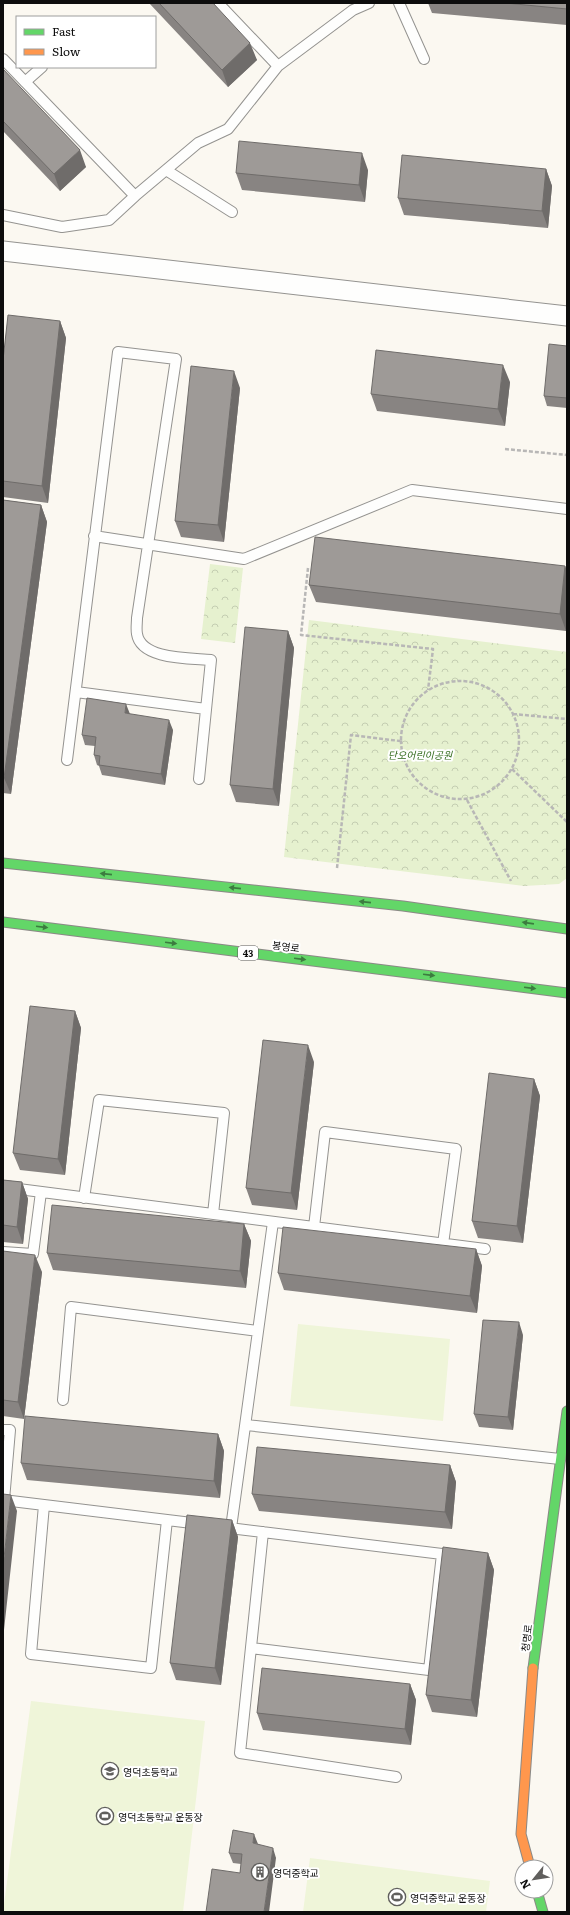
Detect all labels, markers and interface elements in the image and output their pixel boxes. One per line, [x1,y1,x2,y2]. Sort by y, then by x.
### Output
legend [16,16,156,68]
text: Fast [52,22,76,40]
text: Slow [52,42,81,60]
park label: 단오어린이공원 [388,747,453,762]
one-way arrow [100,871,112,877]
one-way arrow [229,885,241,891]
one-way arrow [359,899,371,905]
one-way arrow [522,920,534,926]
one-way arrow [36,924,48,930]
street label: 봉영로 [271,937,301,955]
one-way arrow [165,940,177,946]
road number: 43 [238,946,258,960]
one-way arrow [294,956,306,962]
one-way arrow [423,972,435,978]
one-way arrow [524,985,536,991]
street label: 청명로 [517,1623,535,1653]
school or university icon: 영덕초등학교 [100,1761,120,1781]
place label: 영덕초등학교 [123,1764,178,1779]
sports icon: 영덕초등학교 운동장 [95,1806,115,1826]
place label: 영덕초등학교 운동장 [118,1809,203,1824]
north arrow [514,1859,554,1899]
building icon: 영덕중학교 [250,1862,270,1882]
place label: 영덕중학교 [273,1865,319,1880]
text: N [515,1877,534,1892]
sports icon: 영덕중학교 운동장 [387,1887,407,1907]
place label: 영덕중학교 운동장 [410,1890,486,1905]

